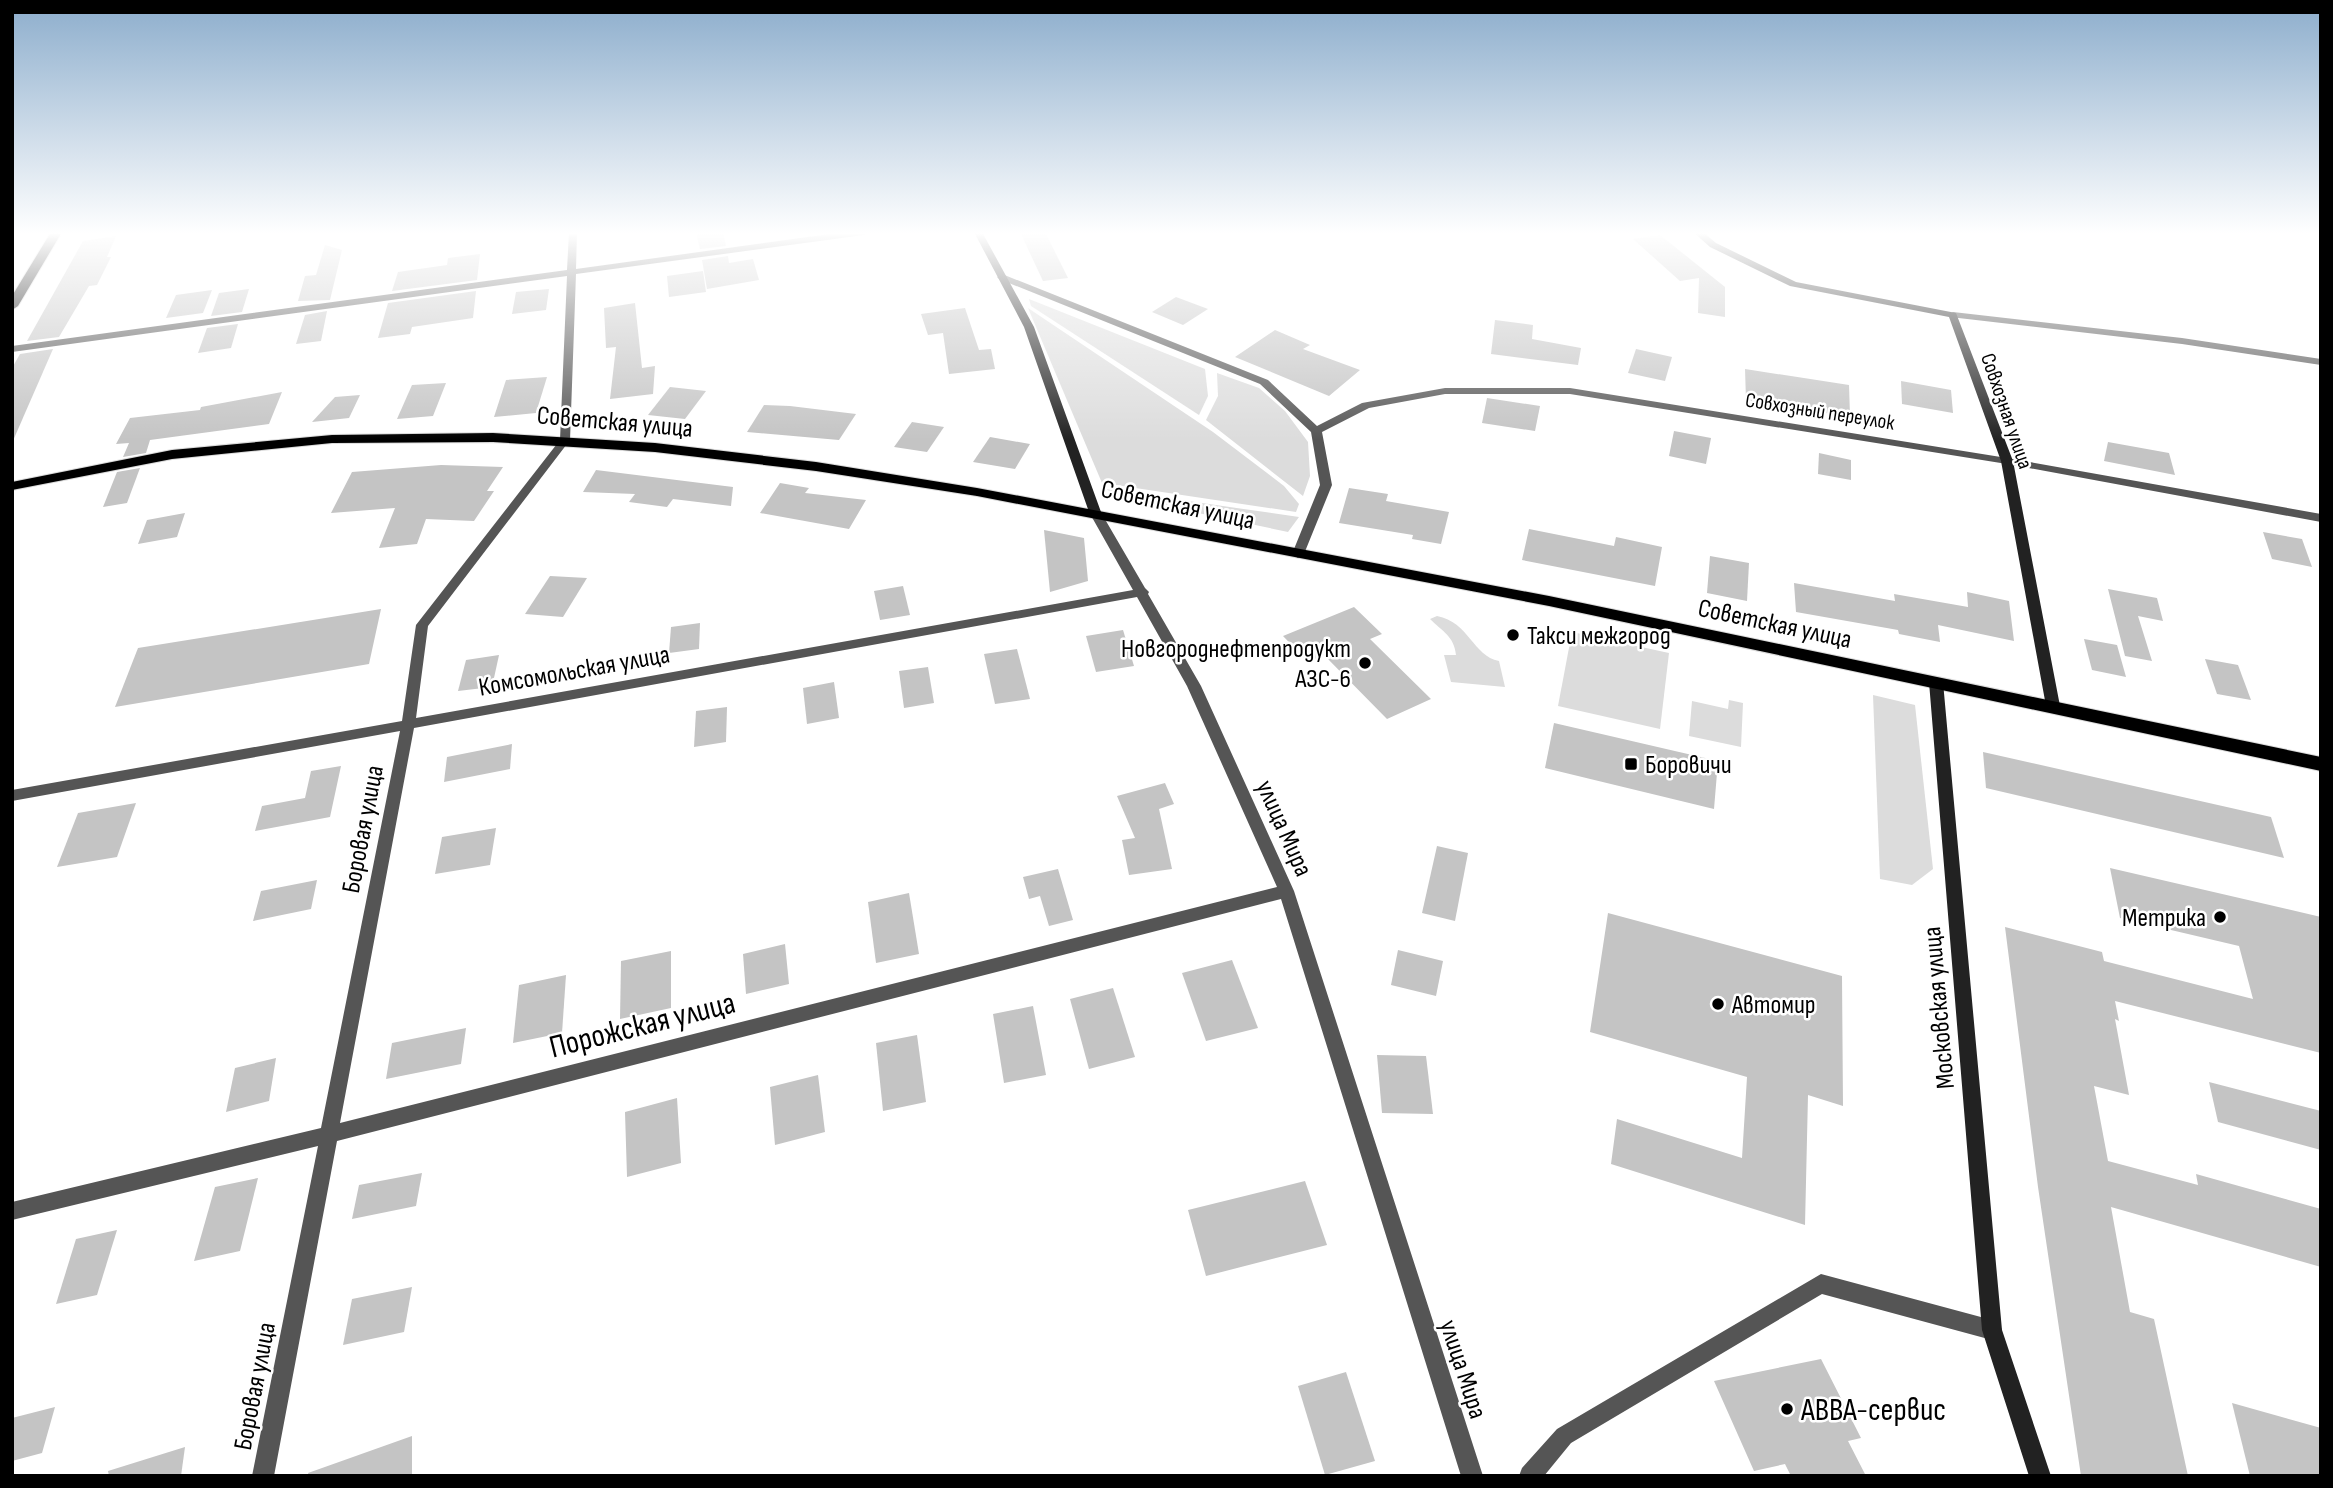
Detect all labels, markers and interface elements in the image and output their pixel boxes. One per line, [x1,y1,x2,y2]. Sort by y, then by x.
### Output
street label: Совхозная улица [1975,350,2038,472]
street label: Совхозный переулок [1744,387,1896,436]
street label: Советская улица [536,400,694,445]
street label: Советская улица [1098,474,1257,537]
street label: Советская улица [1695,593,1854,656]
place label: Такси межгород [1527,621,1671,652]
marker: Такси межгород [1505,627,1521,643]
place label: Новгороднефтепродукт АЗС-6 [1121,634,1351,695]
street label: Комсомольская улица [476,639,672,704]
marker: Новгороднефтепродукт АЗС-6 [1357,655,1373,671]
place label: Боровичи [1645,750,1732,781]
marker: Боровичи [1623,756,1639,772]
street label: Боровая улица [336,763,391,896]
street label: улица Мира [1249,776,1319,881]
place label: Метрика [2122,903,2206,934]
marker: Метрика [2212,909,2228,925]
street label: Московская улица [1917,925,1962,1090]
street label: Порожская улица [545,984,739,1067]
place label: Автомир [1731,990,1816,1021]
marker: Автомир [1710,996,1726,1012]
street label: улица Мира [1432,1316,1493,1423]
street label: Боровая улица [228,1320,283,1453]
place label: АВВА-сервис [1800,1391,1946,1430]
marker: АВВА-сервис [1779,1401,1795,1417]

